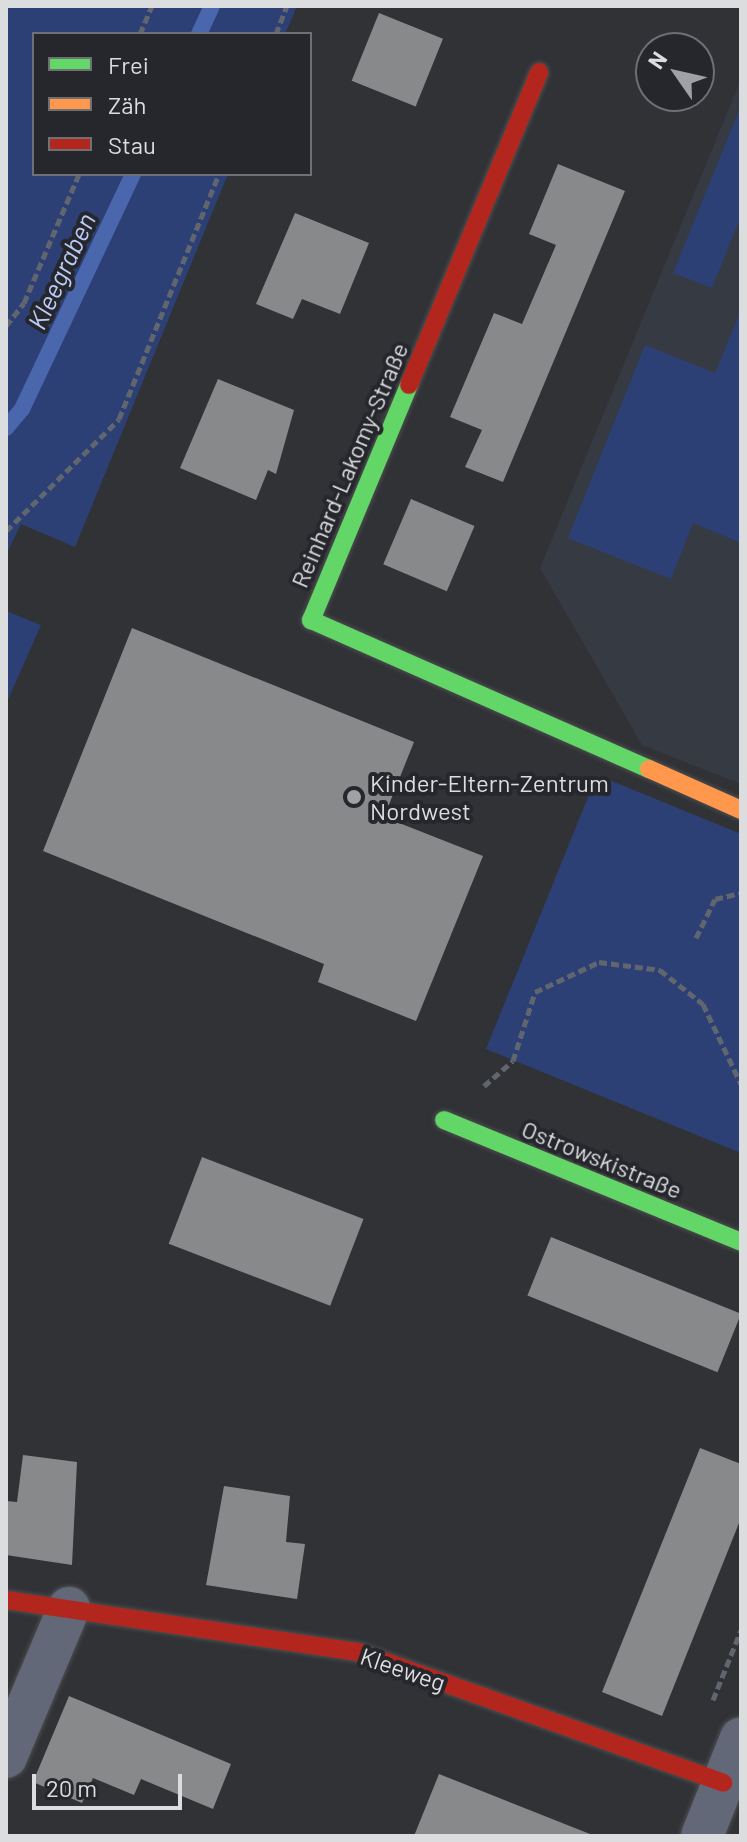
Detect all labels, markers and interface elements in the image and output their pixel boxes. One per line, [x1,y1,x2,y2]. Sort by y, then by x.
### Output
legend [32,32,312,176]
north arrow [635,32,715,112]
text: N [642,46,672,73]
text: Frei [108,50,149,79]
text: Zäh [108,90,146,119]
text: Stau [108,130,156,159]
water label: Kleegraben [20,208,102,334]
street label: Reinhard-Lakomy-Straße [284,338,414,592]
place label: Kinder-Eltern-Zentrum Nordwest [370,769,609,825]
marker: Kinder-Eltern-Zentrum Nordwest [345,788,363,806]
street label: Ostrowskistraße [518,1114,686,1204]
street label: Kleeweg [357,1641,449,1697]
scale bar [36,1758,186,1808]
text: 20 m [46,1773,97,1802]

